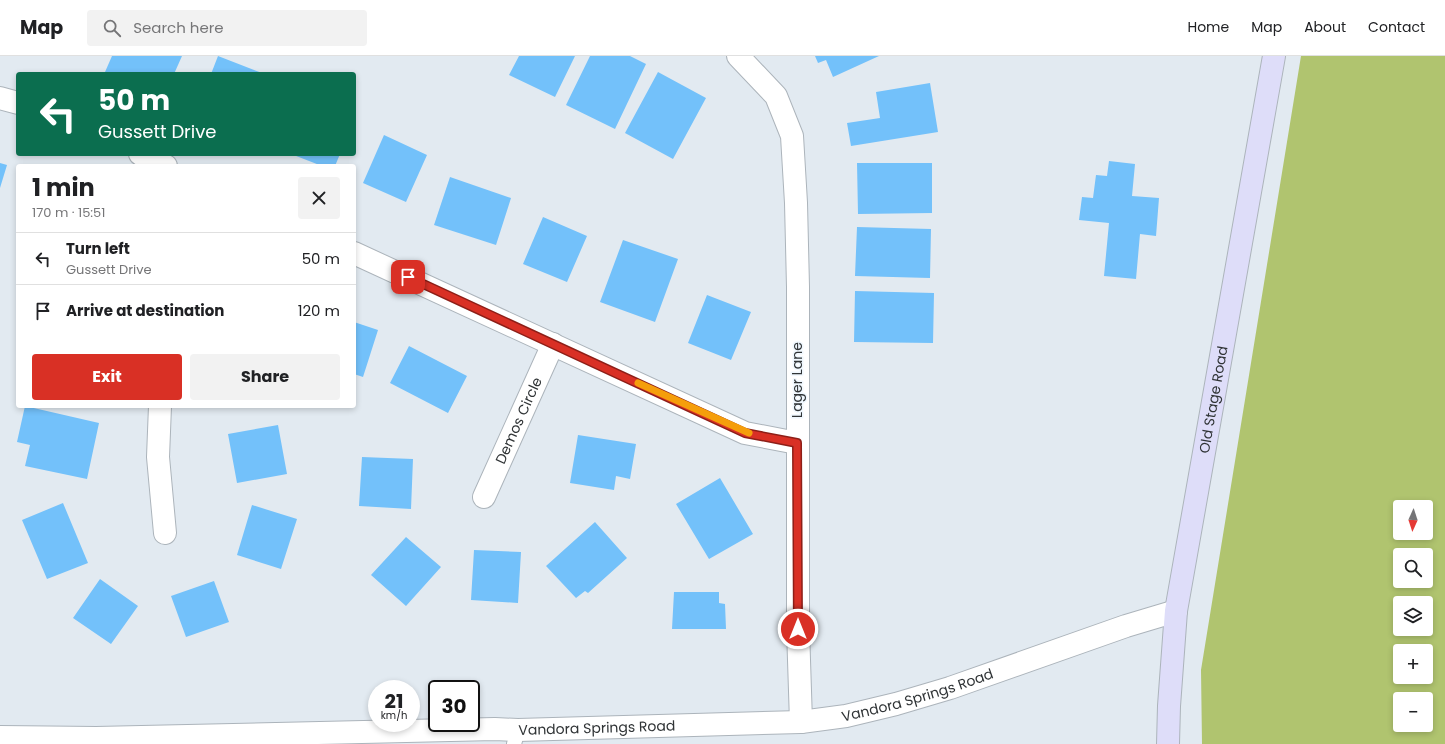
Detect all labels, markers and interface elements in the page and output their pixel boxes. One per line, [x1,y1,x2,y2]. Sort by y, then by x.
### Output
search box [87,10,367,46]
text: Map [20,14,63,41]
icon: search [101,17,123,39]
text: Search here [133,17,224,38]
text: Home [1187,17,1229,37]
text: Map [1251,17,1282,37]
text: About [1304,17,1346,37]
text: Contact [1368,17,1425,37]
text: 50 m [98,81,170,120]
icon: left [32,88,84,140]
text: Gussett Drive [98,119,217,144]
text: 1 min [32,171,95,204]
button: close [298,177,340,219]
text: 170 m · 15:51 [32,203,105,222]
text: Turn left [66,238,130,259]
icon: left [32,248,54,270]
text: 50 m [302,248,340,269]
text: Gussett Drive [66,260,152,279]
pin [391,260,425,294]
icon: arrive [397,266,419,288]
icon: arrive [32,300,54,322]
text: Arrive at destination [66,300,224,321]
text: 120 m [298,300,340,321]
street label: Lager Lane [787,342,807,418]
street label: Old Stage Road [1194,344,1233,455]
button: Exit [32,354,182,400]
button: Share [190,354,340,400]
street label: Demos Circle [490,374,547,467]
north arrow [1393,500,1433,540]
map controls [1393,500,1433,732]
button: search [1393,548,1433,588]
button: layers [1393,596,1433,636]
position arrow [777,608,819,650]
button: + [1393,644,1433,684]
street label: Vandora Springs Road [840,664,996,727]
speed limit sign: 30 [428,680,480,732]
text: 21 [385,687,403,715]
button: − [1393,692,1433,732]
text: km/h [381,708,407,723]
street label: Vandora Springs Road [518,716,676,740]

